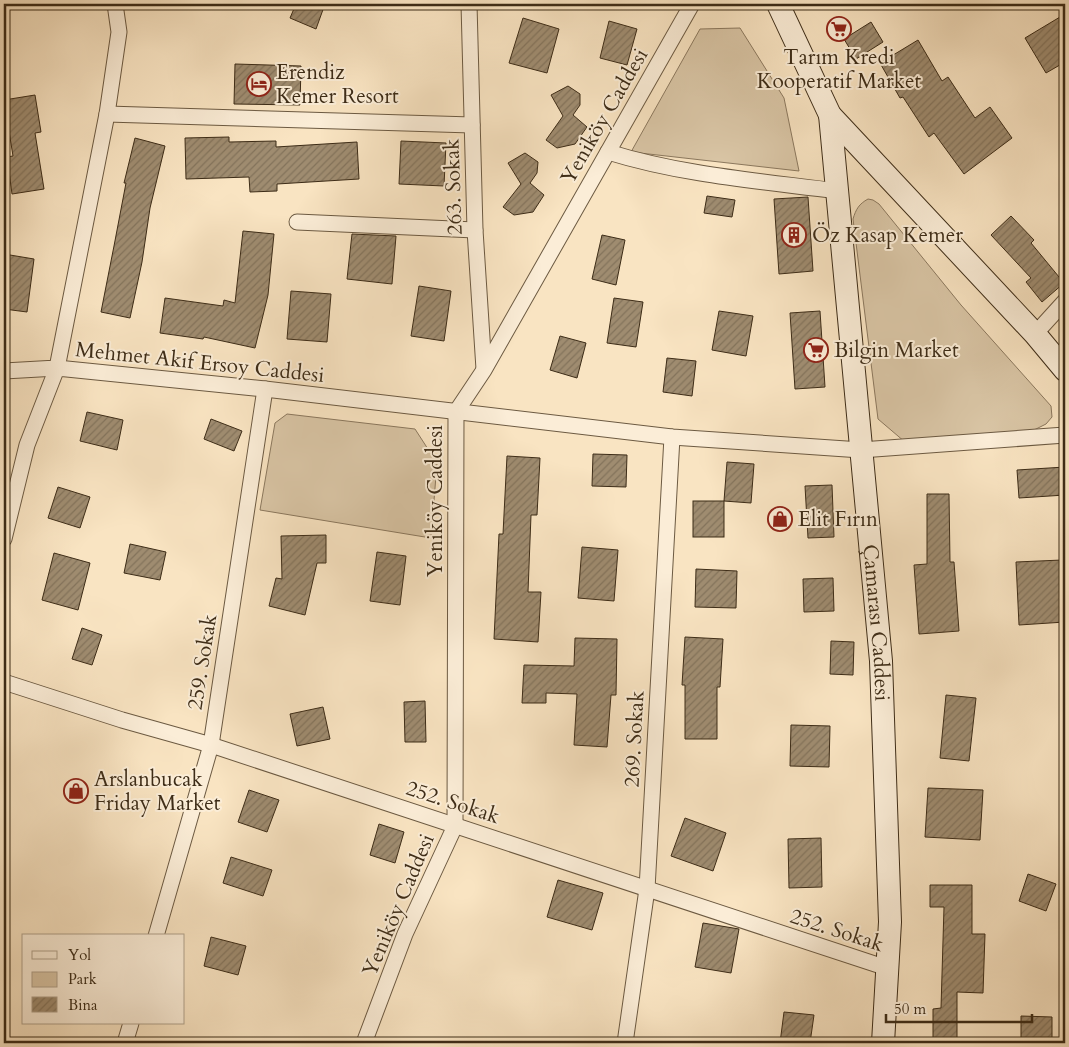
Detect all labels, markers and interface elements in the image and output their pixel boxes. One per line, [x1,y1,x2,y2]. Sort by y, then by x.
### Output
supermarket icon: Tarım Kredi Kooperatif Market [826,16,852,42]
street label: Yeniköy Caddesi [554,43,655,189]
place label: Tarım Kredi Kooperatif Market [757,43,922,96]
place label: Erendiz Kemer Resort [276,58,399,111]
hotel icon: Erendiz Kemer Resort [246,71,272,97]
street label: 263. Sokak [437,137,470,236]
place label: Öz Kasap Kemer [812,221,963,250]
building icon: Öz Kasap Kemer [781,222,807,248]
street label: Mehmet Akif Ersoy Caddesi [74,335,326,390]
place label: Bilgin Market [834,336,959,365]
supermarket icon: Bilgin Market [803,337,829,363]
street label: Yeniköy Caddesi [421,425,450,577]
place label: Elit Fırın [798,505,878,534]
shop icon: Elit Fırın [767,506,793,532]
street label: Çamarası Caddesi [855,543,896,702]
street label: 259. Sokak [181,611,224,712]
street label: 269. Sokak [617,689,652,788]
place label: Arslanbucak Friday Market [94,765,221,818]
street label: 252. Sokak [402,774,504,831]
shop icon: Arslanbucak Friday Market [63,778,89,804]
street label: Yeniköy Caddesi [355,829,442,981]
street label: 252. Sokak [786,902,888,959]
legend [22,934,185,1024]
text: Yol [68,945,91,965]
text: Park [68,969,97,989]
scale bar [886,992,1033,1024]
text: Bina [68,995,98,1015]
text: 50 m [894,999,926,1019]

